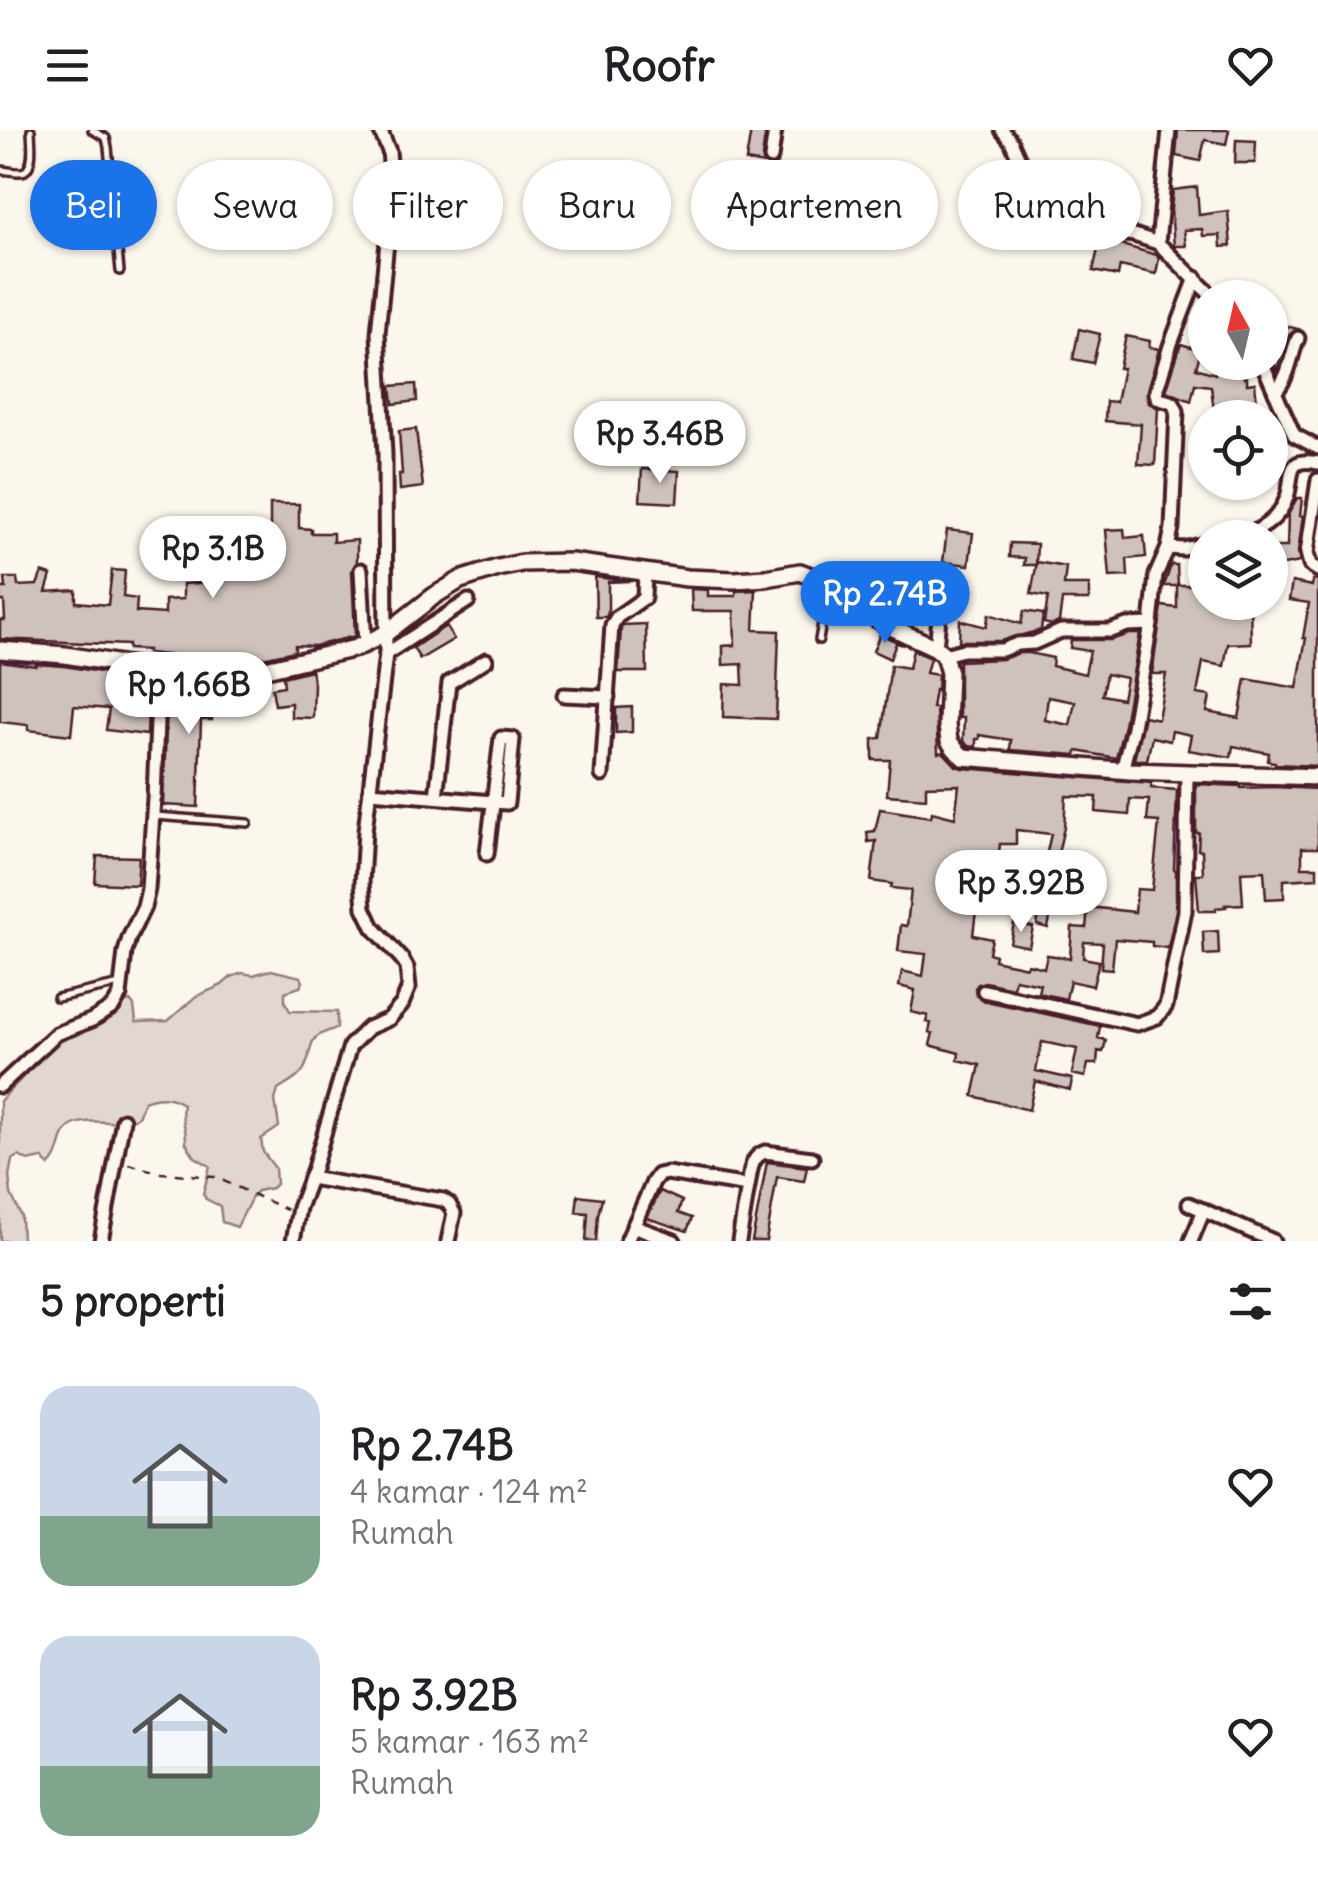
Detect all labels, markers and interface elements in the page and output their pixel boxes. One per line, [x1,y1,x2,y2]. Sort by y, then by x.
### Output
text: Roofr [603,37,715,93]
icon: menu [40,38,95,93]
icon: heart [1223,38,1278,93]
chip: Beli [30,160,157,250]
chip: Sewa [177,160,333,250]
chip: Filter [353,160,503,250]
chip: Baru [523,160,671,250]
chip: Apartemen [691,160,938,250]
chip: Rumah [958,160,1141,250]
north arrow [1188,280,1288,380]
map controls [1188,280,1288,620]
button: locate [1188,400,1288,500]
pin: Rp 3.46B [557,401,763,486]
text: Rp 3.46B [596,413,724,454]
pin: Rp 3.1B [121,516,305,601]
button: layers [1188,520,1288,620]
text: Rp 3.1B [161,528,265,569]
pin: Rp 2.74B [782,561,988,646]
text: Rp 2.74B [823,573,947,614]
pin: Rp 1.66B [86,652,292,737]
text: Rp 1.66B [127,664,251,705]
pin: Rp 3.92B [918,850,1124,935]
text: Rp 3.92B [957,862,1085,903]
icon: filters [1223,1274,1278,1329]
text: 5 properti [40,1275,226,1327]
text: Rp 2.74B [350,1419,514,1471]
icon: home [120,1426,240,1546]
icon: heart [1223,1459,1278,1514]
text: 4 kamar · 124 m² [350,1471,588,1512]
text: Rumah [350,1512,454,1553]
text: Rp 3.92B [350,1669,518,1721]
icon: home [120,1676,240,1796]
icon: heart [1223,1709,1278,1764]
text: 5 kamar · 163 m² [350,1721,589,1762]
text: Rumah [350,1762,454,1803]

